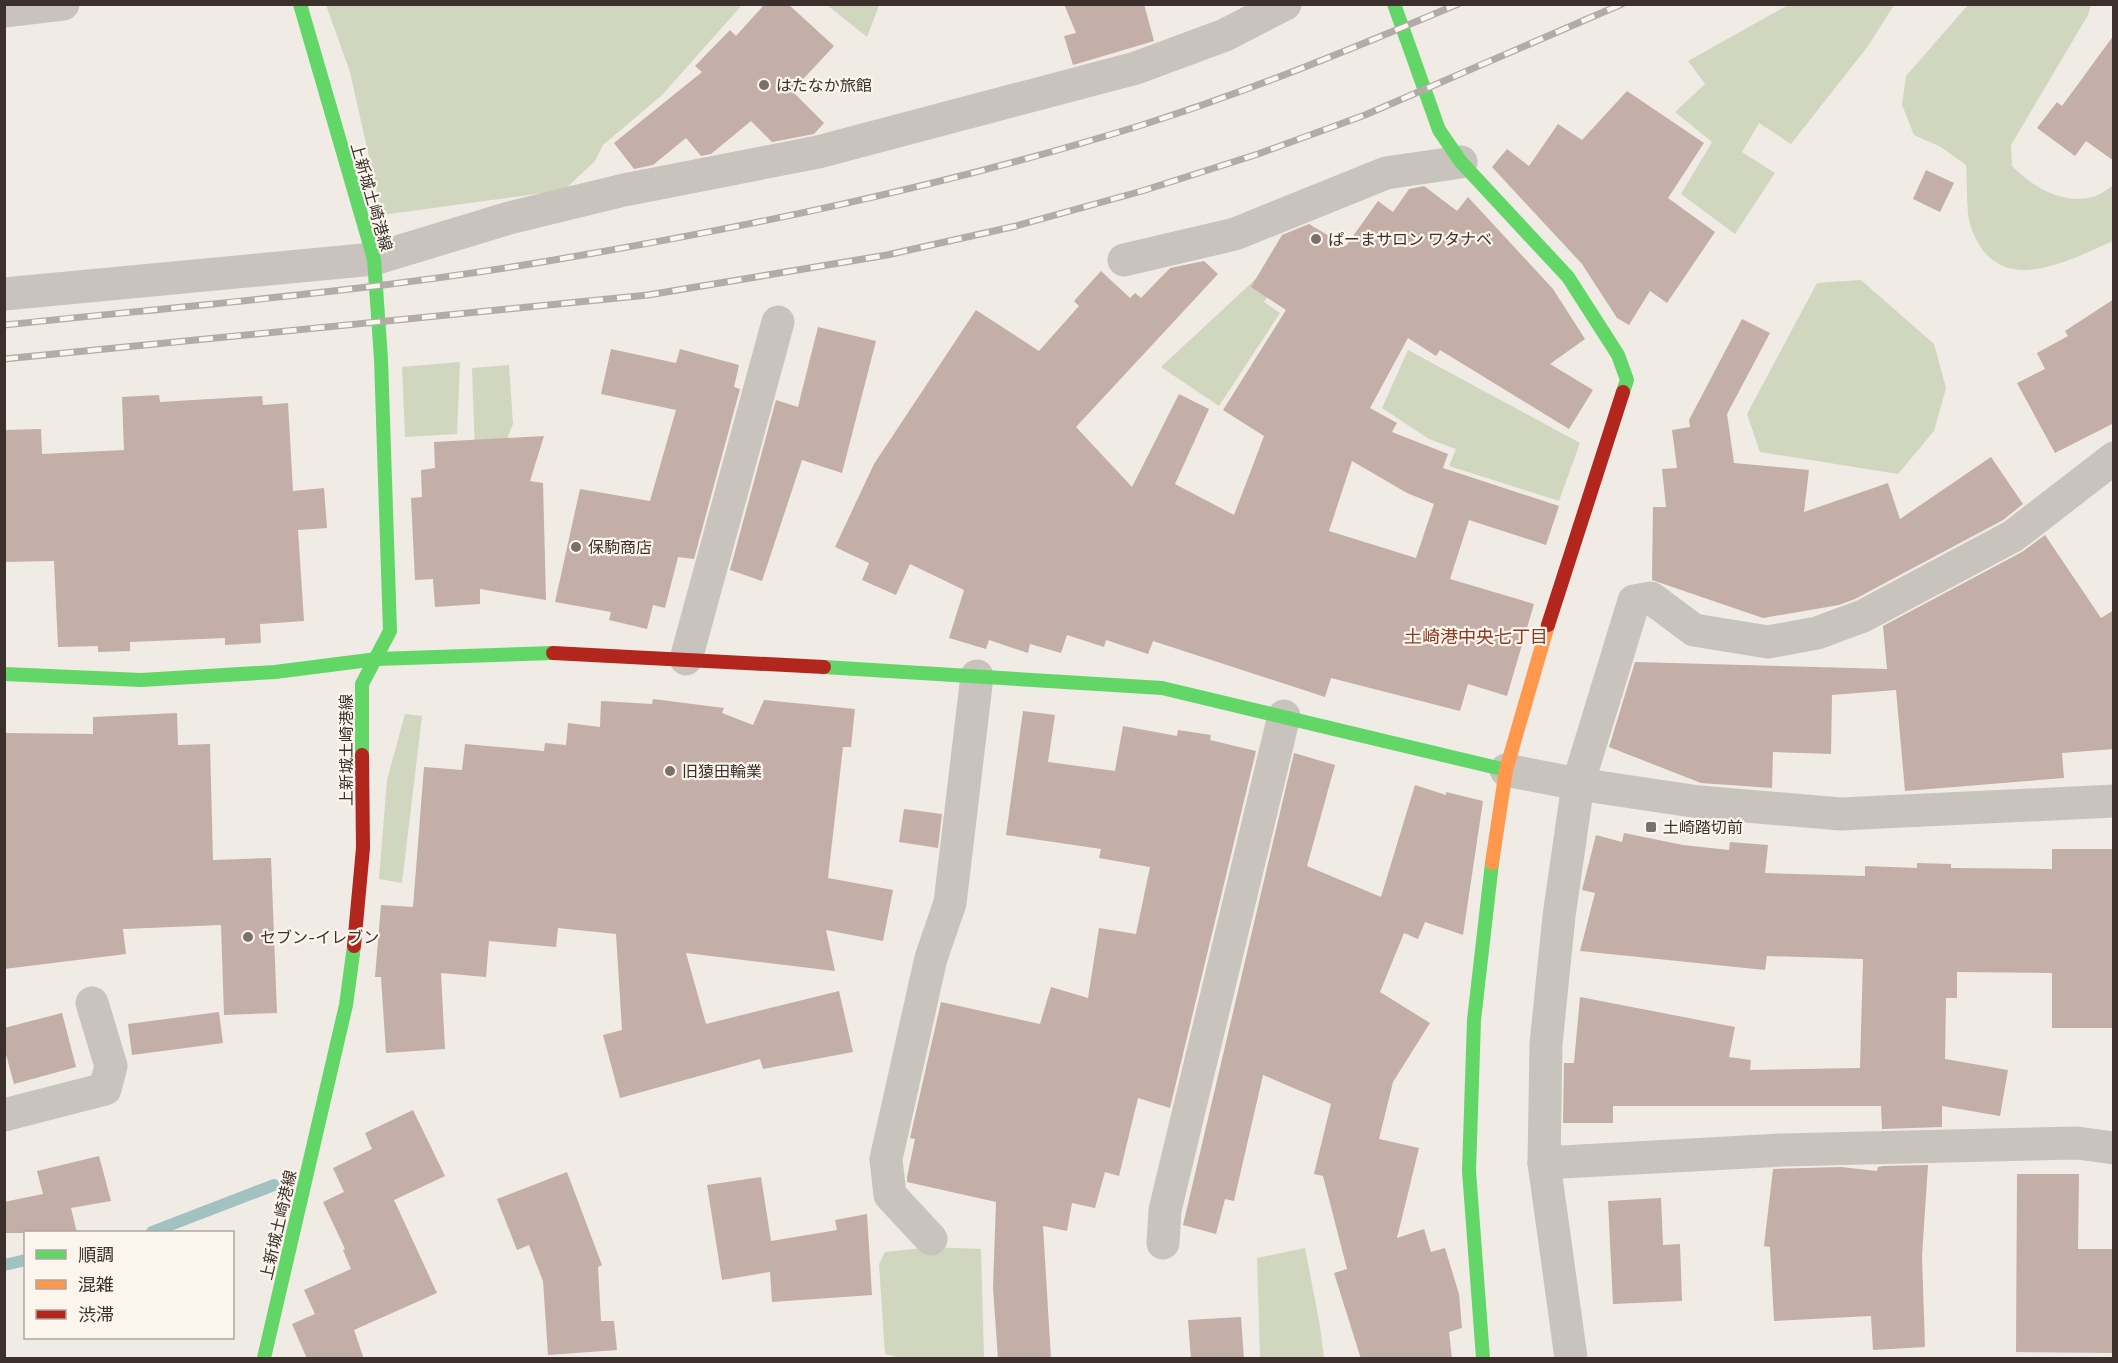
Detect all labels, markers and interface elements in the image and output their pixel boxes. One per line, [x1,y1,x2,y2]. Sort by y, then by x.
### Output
place label: はたなか旅館 [776,75,872,96]
marker: はたなか旅館 [757,78,771,92]
street label: 上新城土崎港線 [346,140,397,254]
place label: ぱーまサロン ワタナベ [1328,229,1492,250]
marker: ぱーまサロン ワタナベ [1309,232,1323,246]
place label: 保駒商店 [588,537,652,558]
marker: 保駒商店 [569,540,583,554]
district label: 土崎港中央七丁目 [1404,625,1548,648]
street label: 上新城土崎港線 [336,694,357,806]
place label: 旧猿田輪業 [682,761,762,782]
marker: 旧猿田輪業 [663,764,677,778]
place label: 土崎踏切前 [1663,817,1743,838]
marker: 土崎踏切前 [1644,820,1658,834]
place label: セブン-イレブン [260,927,379,948]
marker: セブン-イレブン [241,930,255,944]
street label: 上新城土崎港線 [256,1168,301,1282]
legend [24,1231,234,1339]
text: 順調 [78,1243,114,1266]
text: 混雑 [78,1273,114,1296]
text: 渋滞 [78,1303,114,1326]

